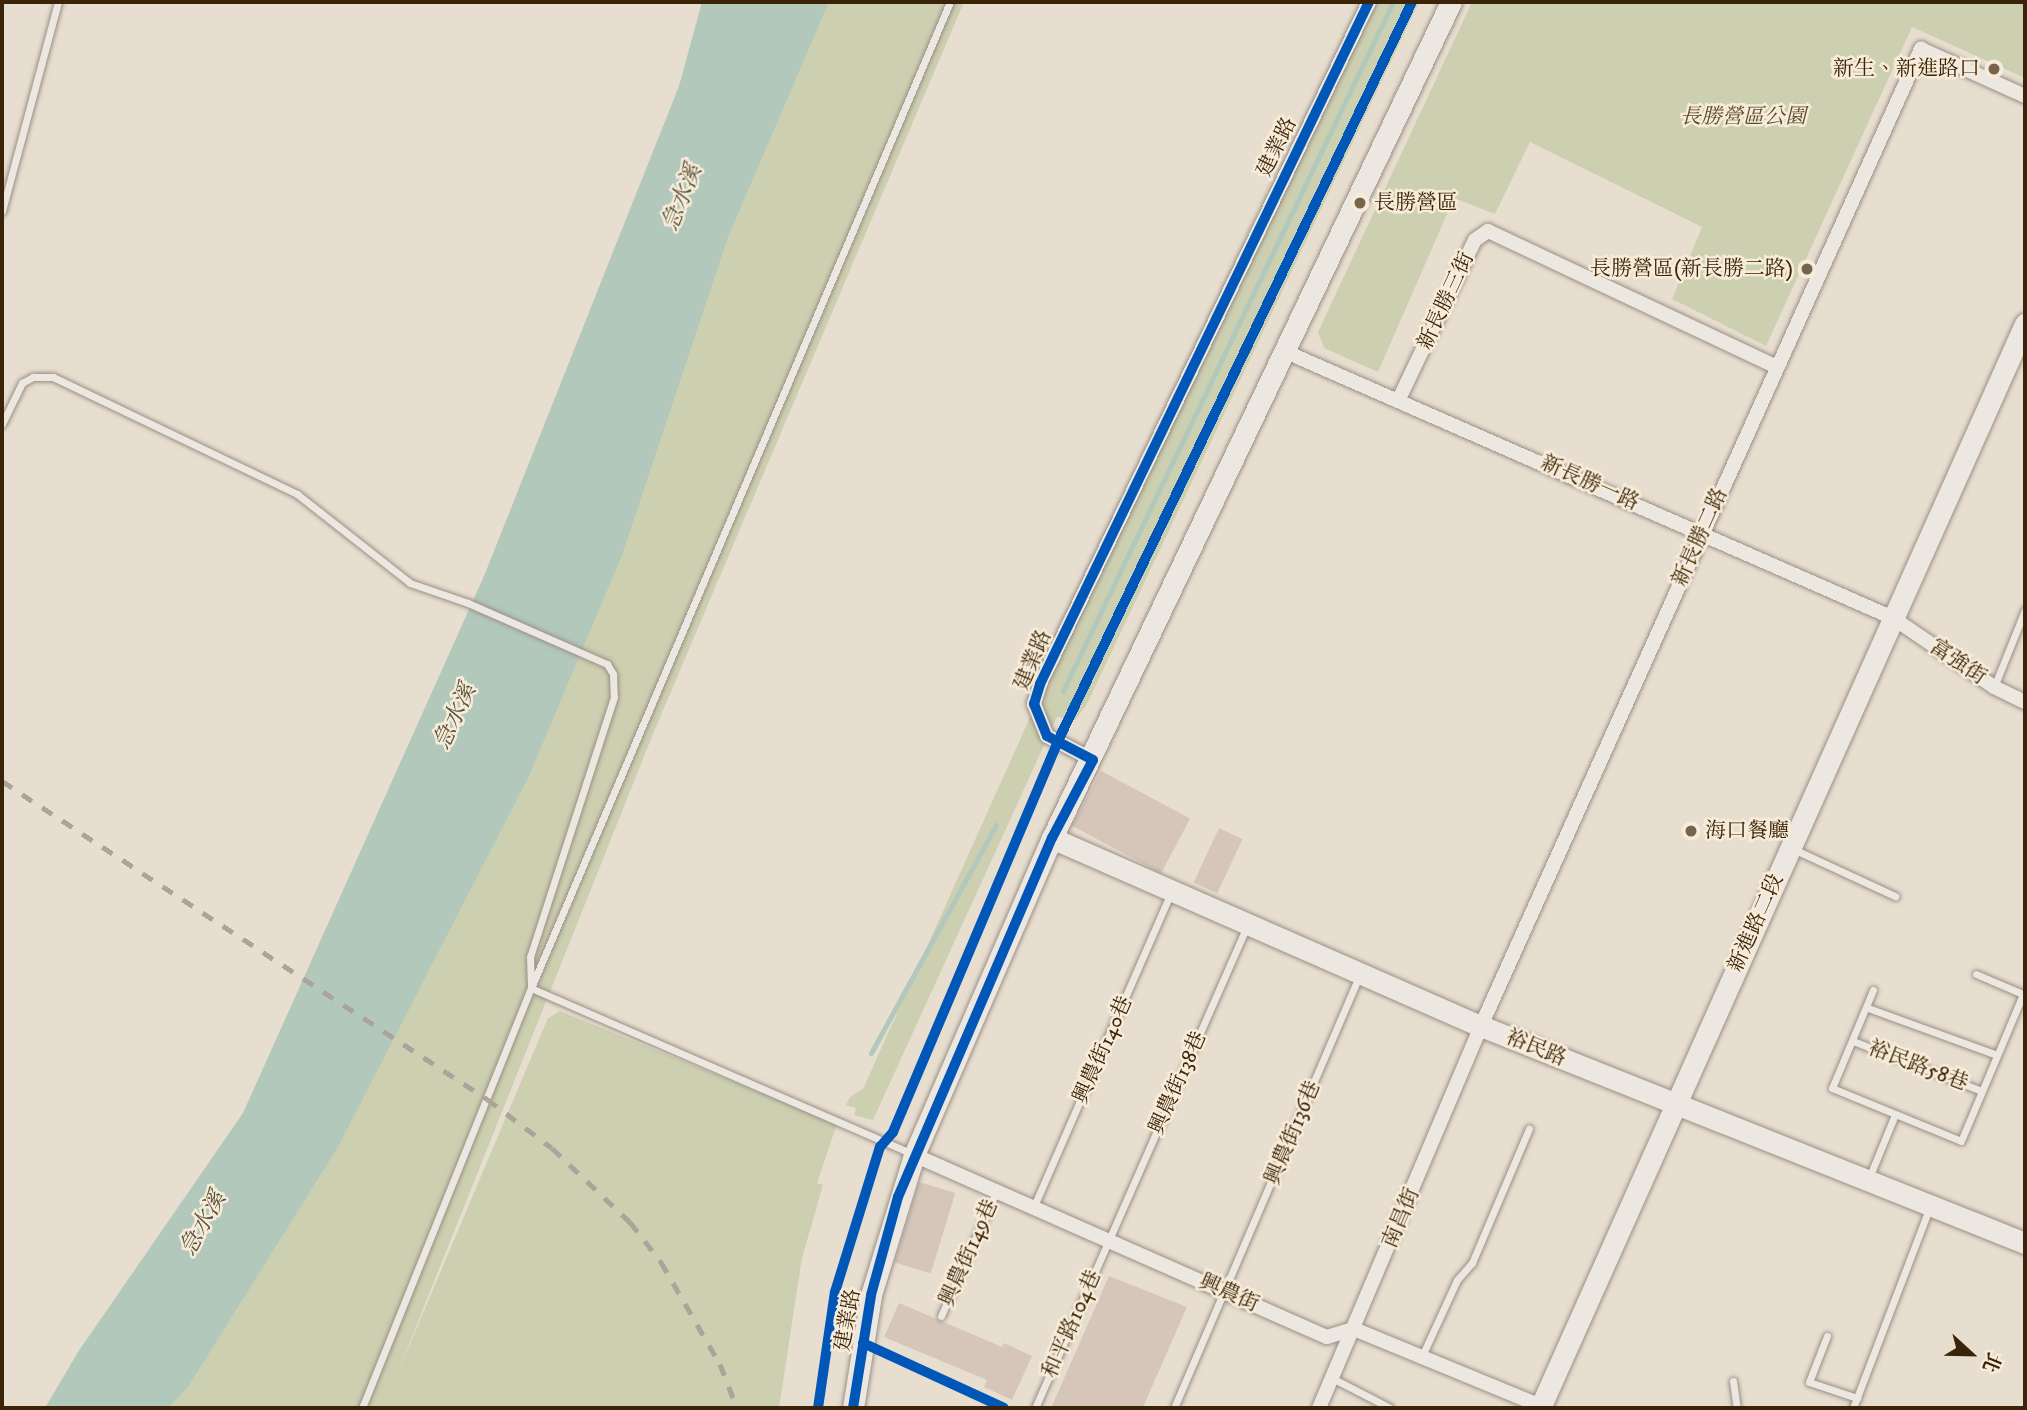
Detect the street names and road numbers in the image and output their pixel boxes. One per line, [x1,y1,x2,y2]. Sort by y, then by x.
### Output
street label: 建業路 [1252,113,1302,181]
street label: 新長勝三街 [1412,248,1480,354]
street label: 新長勝一路 [1537,450,1643,516]
street label: 新長勝二路 [1667,484,1733,590]
street label: 建業路 [1009,626,1057,694]
street label: 富強街 [1925,634,1991,690]
street label: 新進路二段 [1723,870,1789,976]
street label: 興農街140巷 [1068,992,1138,1108]
street label: 裕民路 [1502,1025,1570,1071]
street label: 興農街138巷 [1144,1028,1212,1138]
street label: 裕民路58巷 [1865,1035,1971,1097]
street label: 興農街136巷 [1260,1077,1326,1189]
street label: 南昌街 [1377,1184,1425,1252]
street label: 興農街149巷 [934,1196,1004,1310]
street label: 和平路104巷 [1037,1266,1107,1382]
street label: 興農街 [1195,1269,1263,1317]
street label: 建業路 [830,1287,866,1353]

